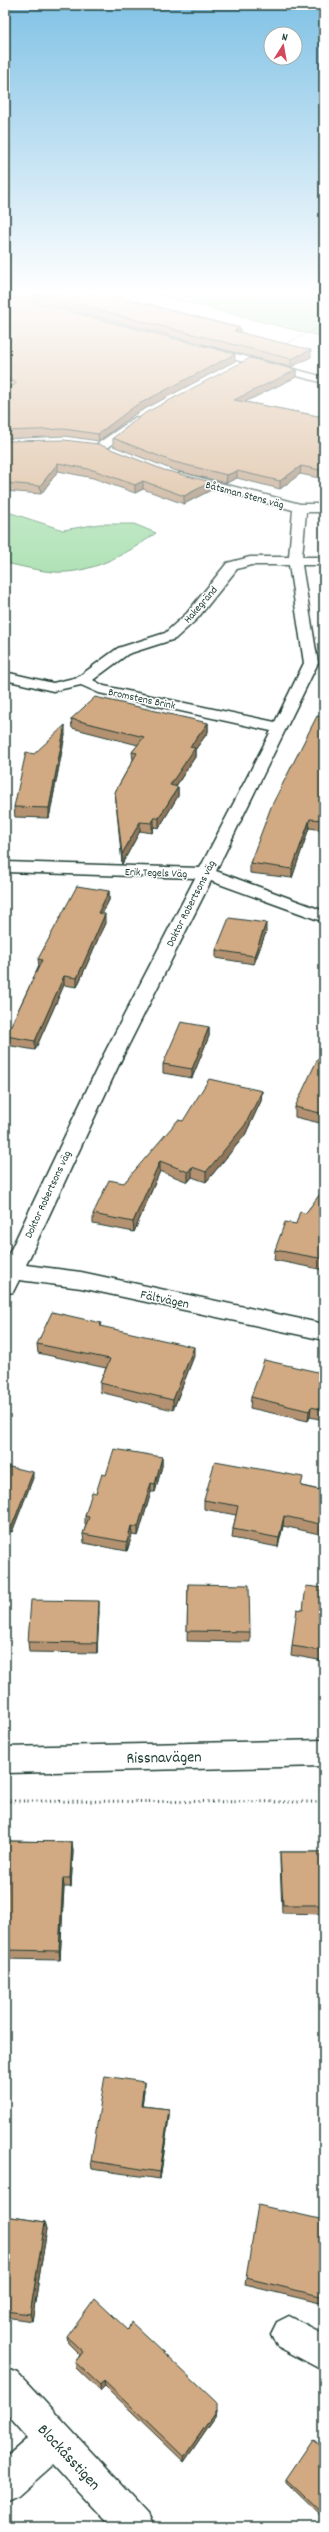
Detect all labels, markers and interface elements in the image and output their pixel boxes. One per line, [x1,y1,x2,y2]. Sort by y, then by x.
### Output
north arrow [263,26,303,66]
text: N [280,30,289,47]
street label: Båtsman Stens väg [203,478,286,514]
street label: Hakegränd [181,583,222,627]
street label: Bromstens Brink [106,685,177,715]
street label: Doktor Robertsons väg [163,858,221,950]
street label: Erik Tegels Väg [124,865,188,883]
street label: Doktor Robertsons väg [21,1148,76,1241]
street label: Fältvägen [138,1286,191,1315]
street label: Rissnavägen [126,1746,202,1771]
street label: Blockåsstigen [31,2419,105,2496]

